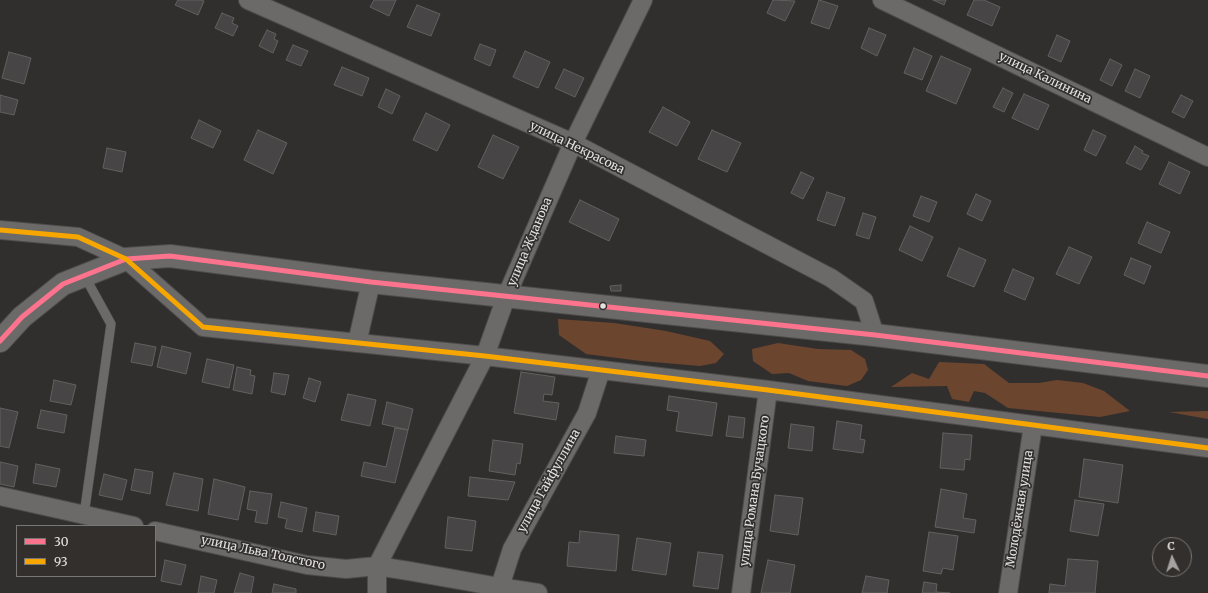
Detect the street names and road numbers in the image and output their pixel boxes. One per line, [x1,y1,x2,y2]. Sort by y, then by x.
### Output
street label: улица Калинина [996,49,1094,107]
street label: улица Некрасова [527,119,627,177]
street label: улица Жданова [505,195,555,289]
street label: улица Романа Бучацкого [737,415,773,567]
street label: улица Гайфуллина [515,427,583,535]
street label: Молодёжная улица [1004,449,1036,569]
street label: улица Льва Толстого [200,533,326,573]

